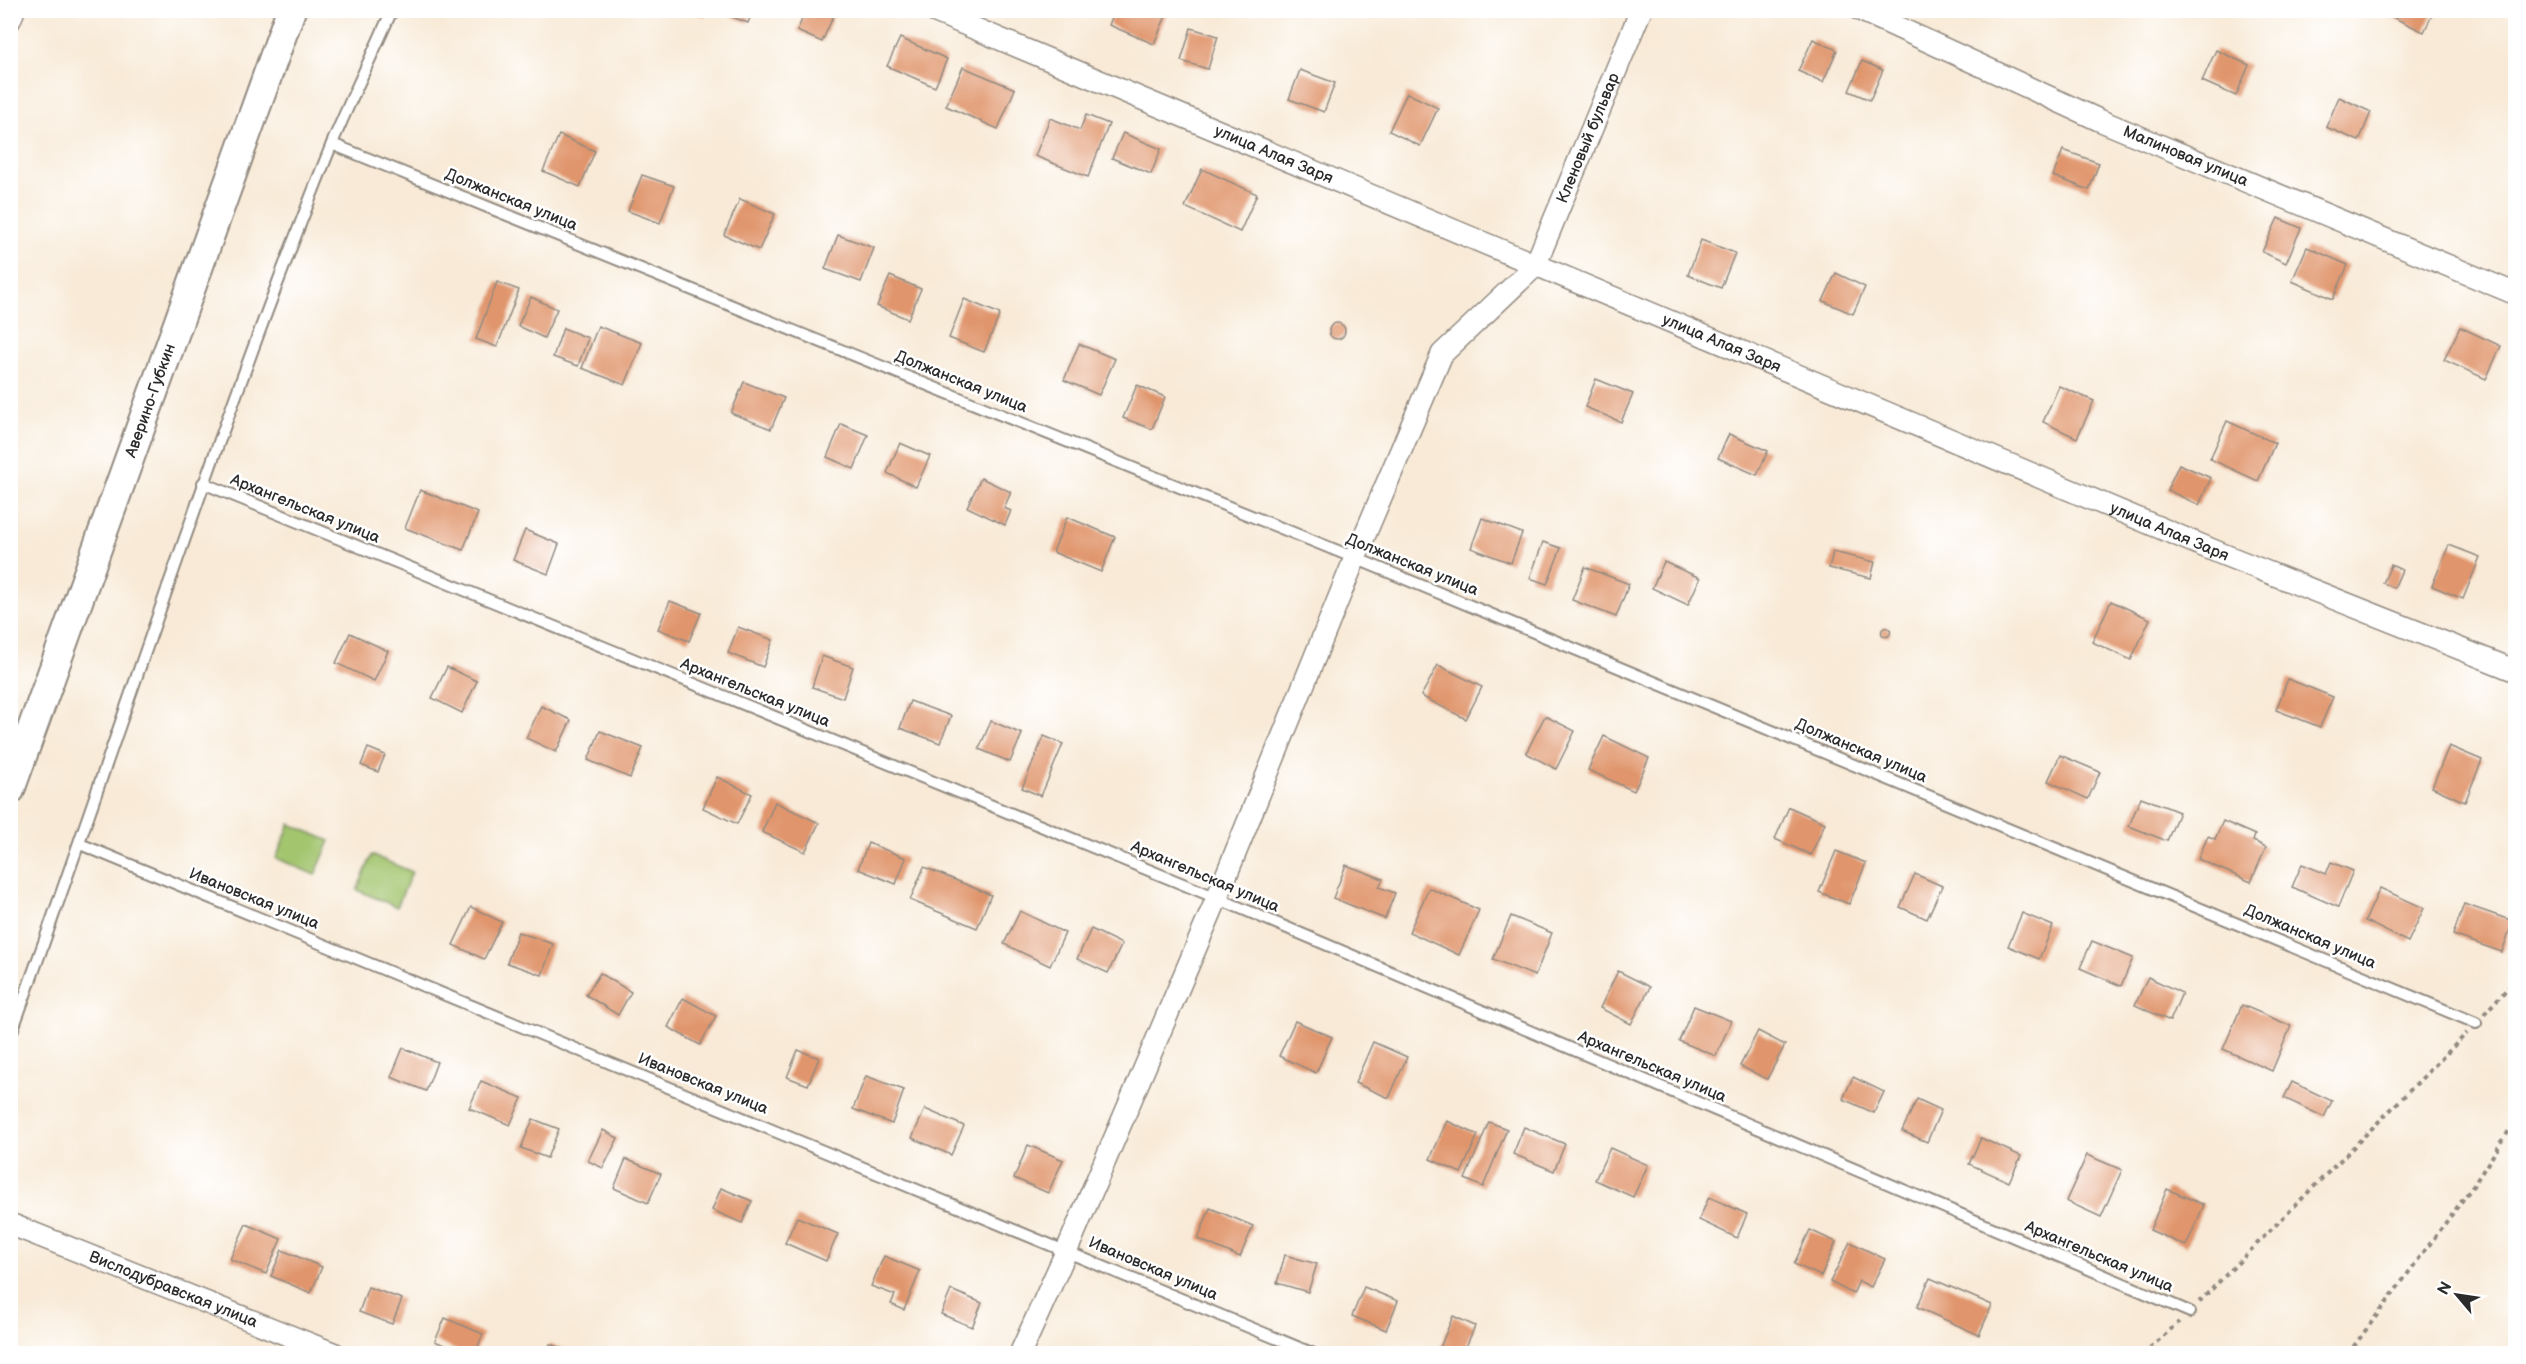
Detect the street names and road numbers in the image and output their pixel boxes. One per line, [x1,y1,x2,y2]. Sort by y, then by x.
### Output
street label: Кленовый бульвар [1553,70,1623,206]
street label: улица Алая Заря [1212,121,1336,188]
street label: Малиновая улица [2120,122,2252,191]
street label: Должанская улица [442,165,580,235]
street label: улица Алая Заря [1660,310,1784,377]
street label: Аверино-Губкин [121,341,180,461]
street label: Должанская улица [892,347,1030,417]
street label: Архангельская улица [227,470,383,548]
street label: улица Алая Заря [2107,498,2232,565]
street label: Должанская улица [1343,530,1481,600]
street label: Архангельская улица [677,654,833,732]
street label: Должанская улица [1792,715,1930,788]
street label: Архангельская улица [1127,837,1283,917]
street label: Ивановская улица [186,864,322,934]
street label: Должанская улица [2241,901,2379,974]
street label: Архангельская улица [1574,1027,1730,1107]
street label: Ивановская улица [635,1049,771,1119]
street label: Архангельская улица [2021,1217,2177,1297]
street label: Ивановская улица [1086,1233,1221,1305]
street label: Вислодубравская улица [86,1247,261,1332]

